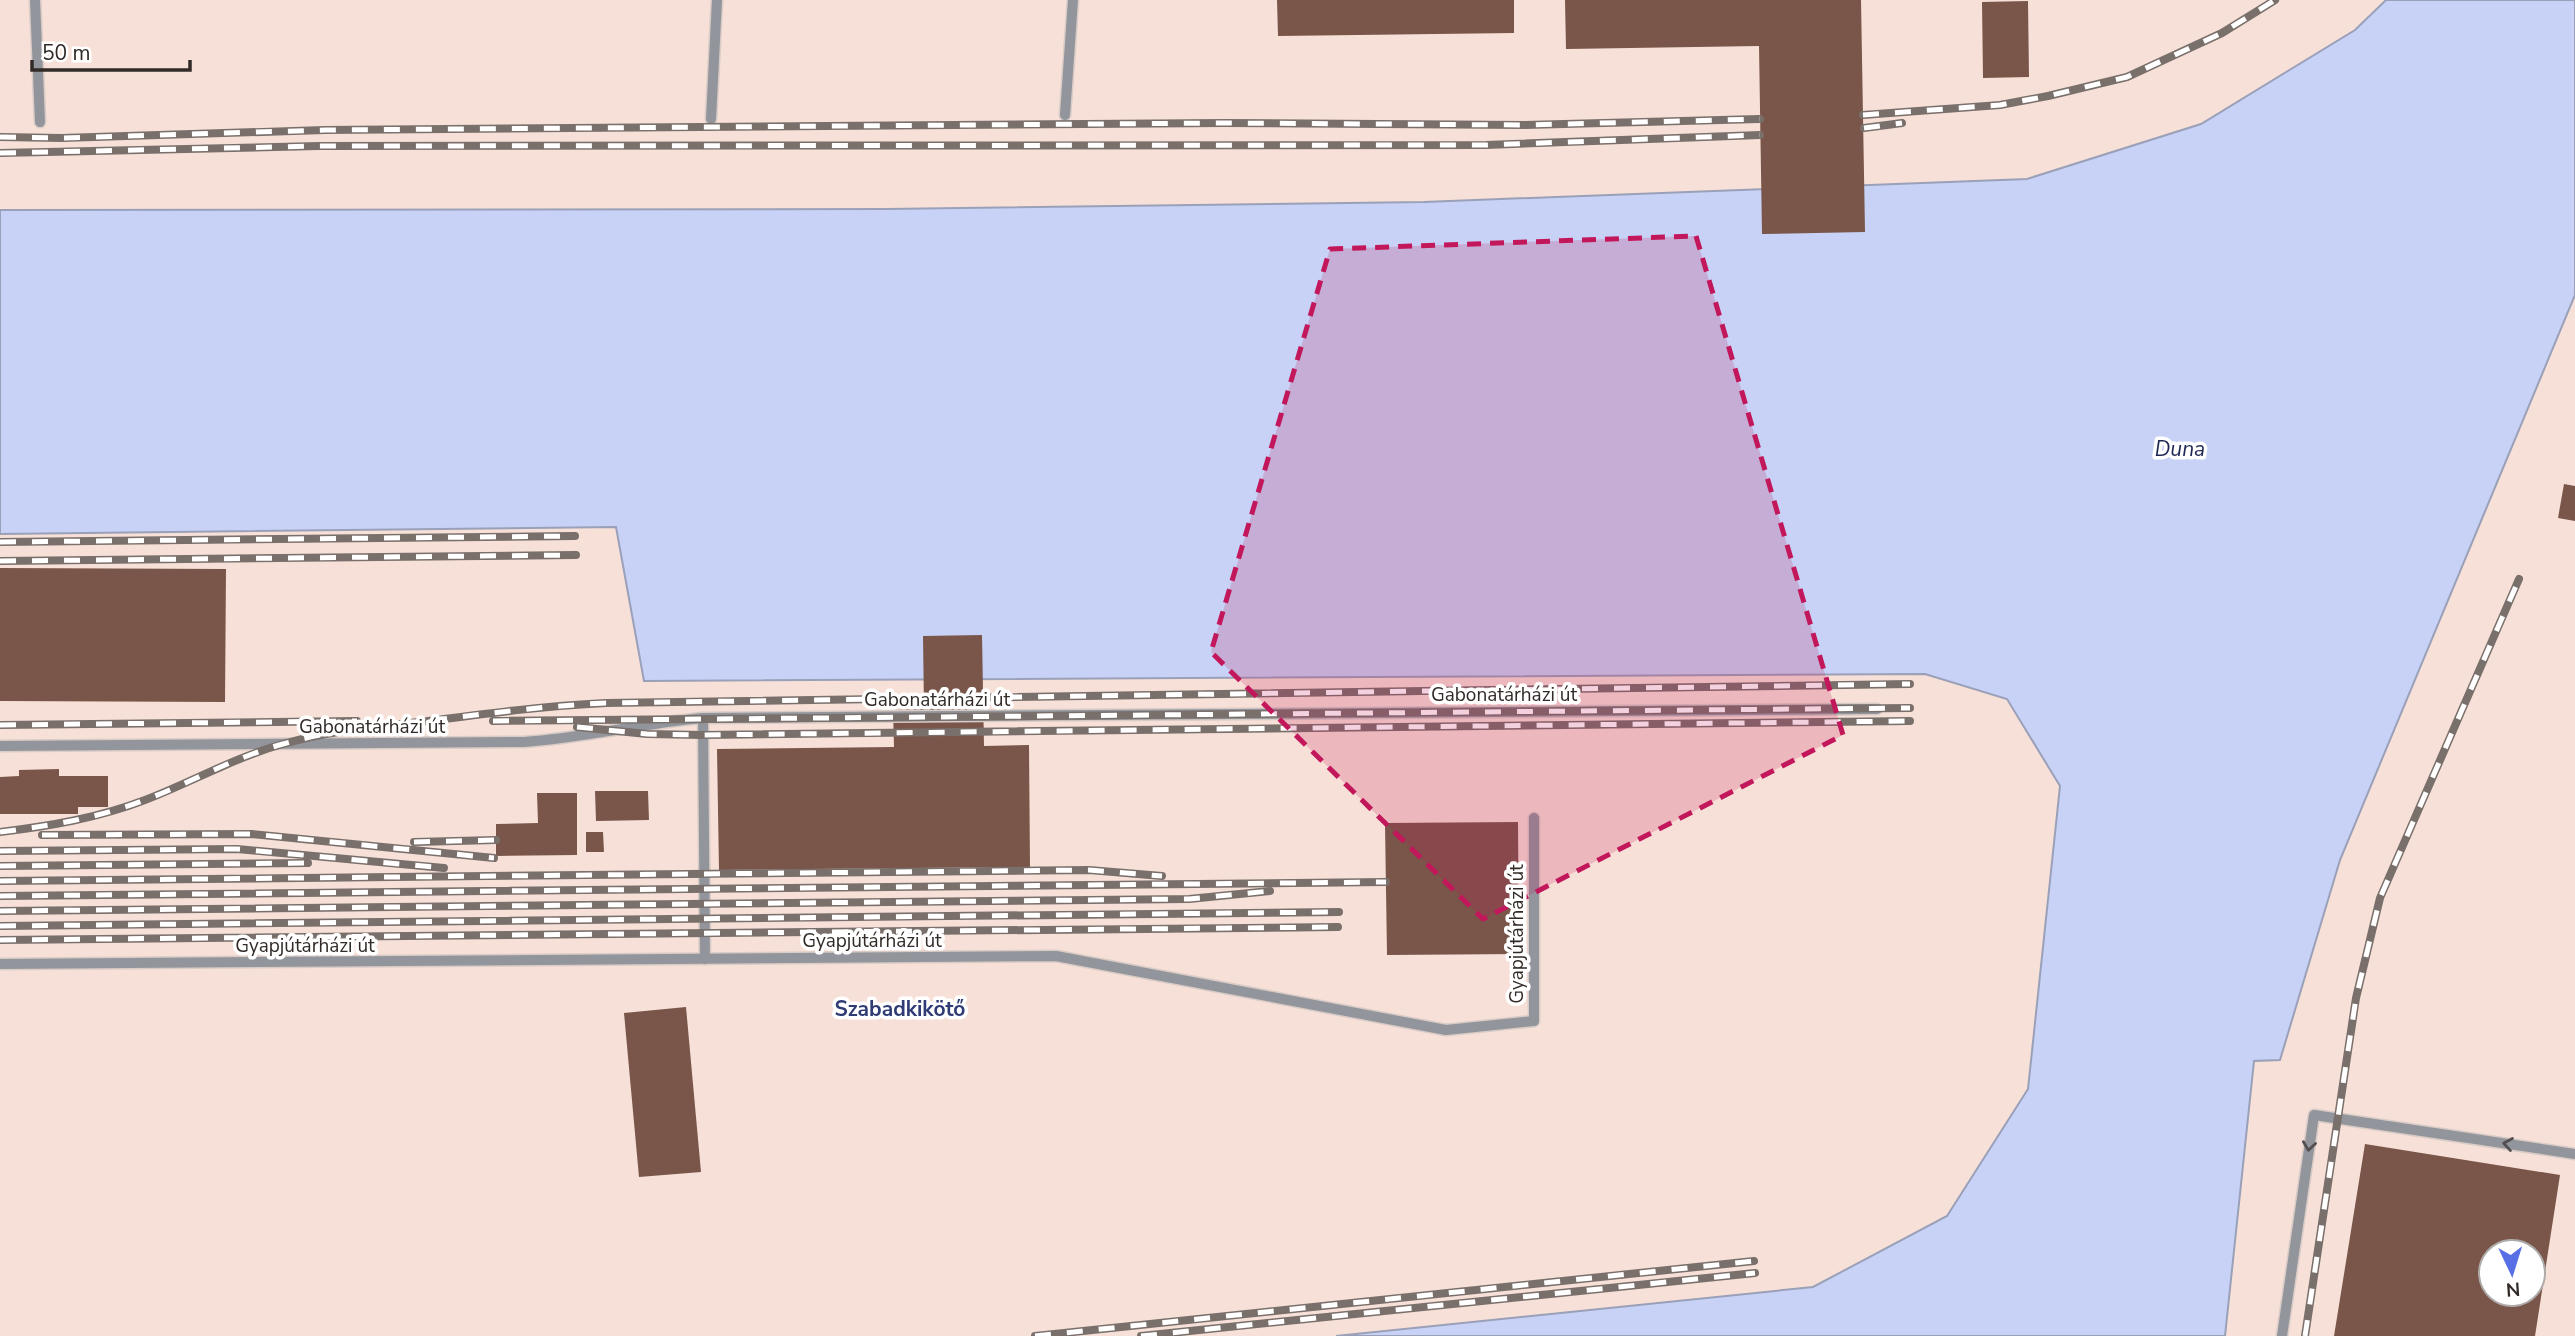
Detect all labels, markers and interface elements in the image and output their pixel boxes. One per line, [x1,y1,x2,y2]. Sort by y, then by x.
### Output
scale bar [32,28,189,72]
text: 50 m [42,39,91,67]
water label: Duna [2155,435,2205,463]
street label: Gabonatárházi út [1431,682,1577,708]
street label: Gabonatárházi út [864,687,1010,713]
street label: Gabonatárházi út [299,714,445,740]
street label: Gyapjútárházi út [1504,864,1530,1004]
street label: Gyapjútárházi út [802,928,942,954]
street label: Gyapjútárházi út [235,933,375,959]
district label: Szabadkikötő [835,995,965,1023]
one-way arrow [2502,1137,2513,1152]
one-way arrow [2302,1140,2317,1152]
north arrow [2477,1238,2547,1308]
text: N [2505,1275,2521,1302]

